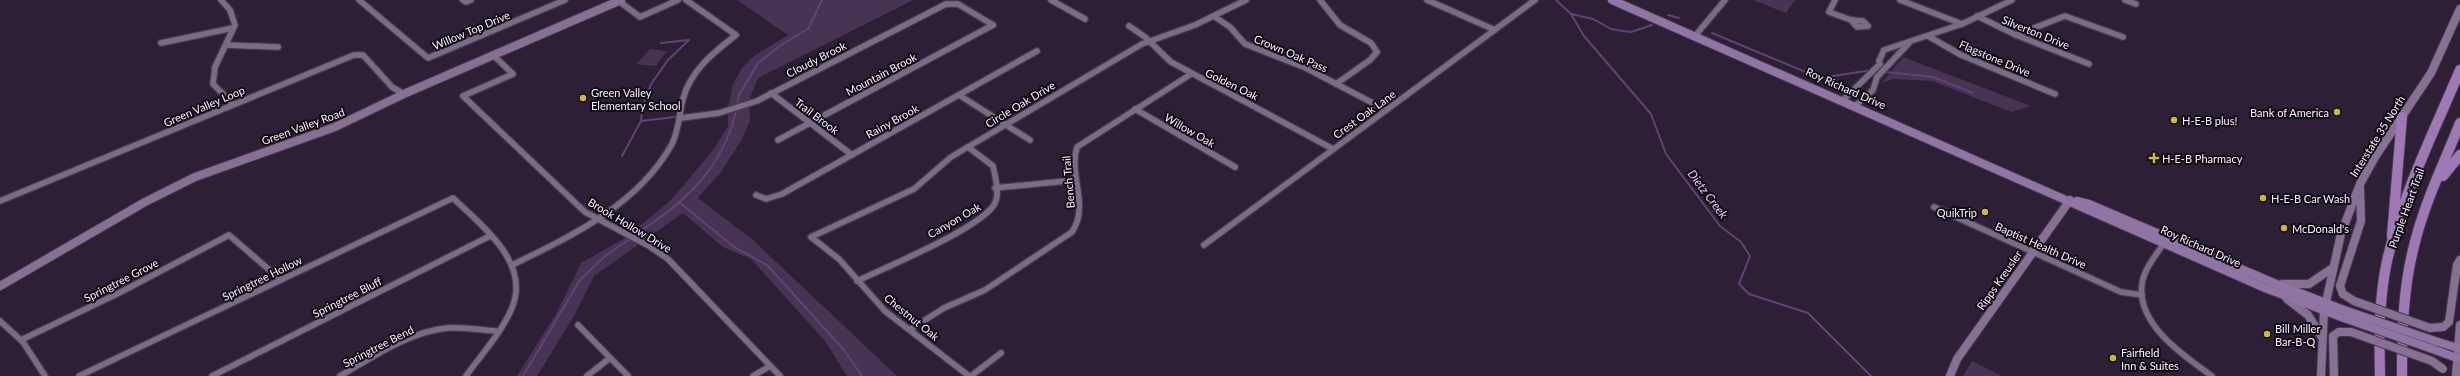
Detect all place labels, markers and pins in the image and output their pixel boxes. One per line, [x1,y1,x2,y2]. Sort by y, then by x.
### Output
place label: Green Valley Elementary School [591,86,681,112]
marker: Green Valley Elementary School [578,93,588,103]
place label: Bank of America [2250,106,2329,119]
marker: Bank of America [2332,107,2342,117]
place label: H-E-B plus! [2182,114,2238,127]
marker: H-E-B plus! [2169,115,2179,125]
place label: H-E-B Pharmacy [2162,152,2243,165]
marker: H-E-B Pharmacy [2149,153,2159,163]
place label: H-E-B Car Wash [2271,192,2350,205]
marker: H-E-B Car Wash [2258,193,2268,203]
place label: QuikTrip [1937,206,1977,219]
marker: QuikTrip [1980,207,1990,217]
place label: McDonald's [2292,222,2349,235]
marker: McDonald's [2279,223,2289,233]
place label: Bill Miller Bar-B-Q [2275,322,2320,348]
marker: Bill Miller Bar-B-Q [2262,329,2272,339]
place label: Fairfield Inn & Suites [2121,346,2179,372]
marker: Fairfield Inn & Suites [2108,353,2118,363]

